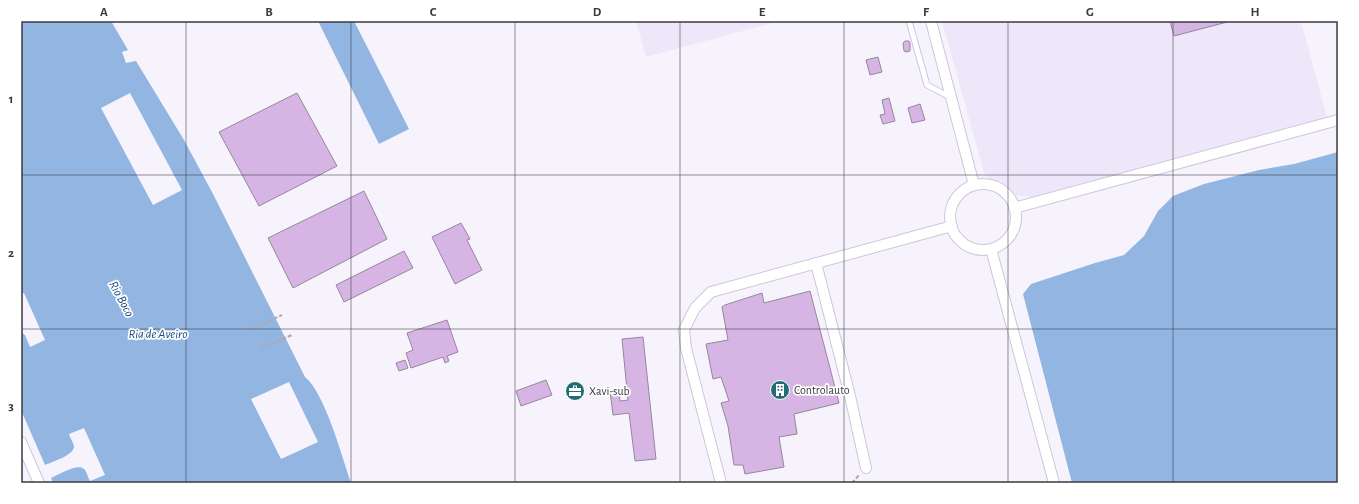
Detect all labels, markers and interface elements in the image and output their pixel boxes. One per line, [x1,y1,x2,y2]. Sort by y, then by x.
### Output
text: A [100,6,108,19]
text: B [265,6,273,19]
text: C [430,6,437,19]
text: D [593,6,602,19]
text: E [759,6,766,19]
text: F [923,6,930,19]
text: G [1086,6,1094,19]
text: H [1250,6,1260,19]
text: 1 [9,93,13,106]
text: 2 [8,247,14,260]
water label: Rio Boco [106,279,136,319]
water label: Ria de Aveiro [128,328,188,341]
building icon: Controlauto [769,379,791,401]
office icon: Xavi-sub [564,380,586,402]
place label: Controlauto [794,384,850,396]
place label: Xavi-sub [589,385,630,397]
text: 3 [8,400,14,413]

